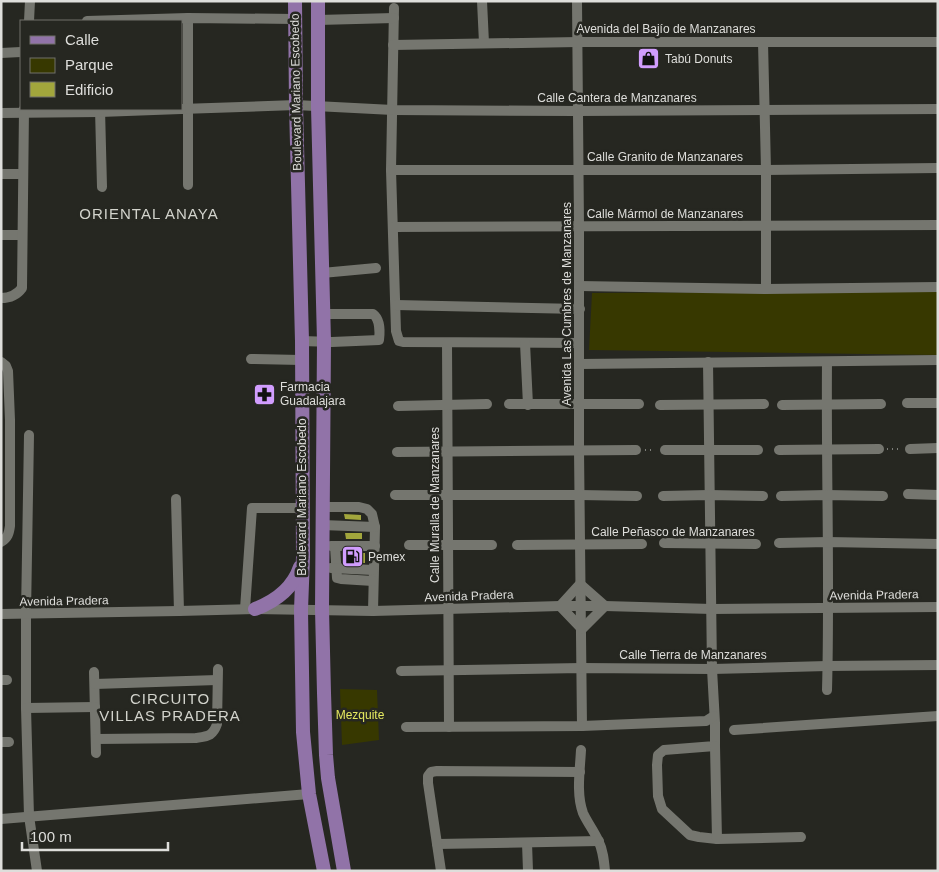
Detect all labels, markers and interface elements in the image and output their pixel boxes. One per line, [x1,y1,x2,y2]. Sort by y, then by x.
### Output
street label: Boulevard Mariano Escobedo [288,13,304,171]
legend [20,20,182,110]
street label: Avenida del Bajío de Manzanares [576,22,756,36]
text: Calle [65,31,99,48]
shop icon: Tabú Donuts [637,47,661,71]
place label: Tabú Donuts [665,52,732,66]
text: Parque [65,56,113,73]
text: Edificio [65,81,113,98]
street label: Calle Cantera de Manzanares [537,91,697,105]
street label: Calle Granito de Manzanares [587,150,743,164]
street label: Avenida Las Cumbres de Manzanares [560,202,574,406]
district label: ORIENTAL ANAYA [79,205,219,222]
street label: Calle Mármol de Manzanares [587,207,743,221]
place label: Farmacia Guadalajara [280,380,346,408]
pharmacy icon: Farmacia Guadalajara [252,382,276,406]
street label: Boulevard Mariano Escobedo [295,418,309,576]
street label: Calle Muralla de Manzanares [428,427,442,583]
street label: Calle Peñasco de Manzanares [591,525,755,539]
fuel station icon: Pemex [340,545,364,569]
place label: Pemex [368,550,405,564]
street label: Avenida Pradera [424,587,514,605]
street label: Avenida Pradera [829,587,919,603]
street label: Avenida Pradera [19,593,109,609]
street label: Calle Tierra de Manzanares [619,648,767,662]
district label: CIRCUITO VILLAS PRADERA [99,690,241,724]
park label: Mezquite [336,708,385,722]
scale bar [22,820,169,852]
text: 100 m [30,828,72,845]

